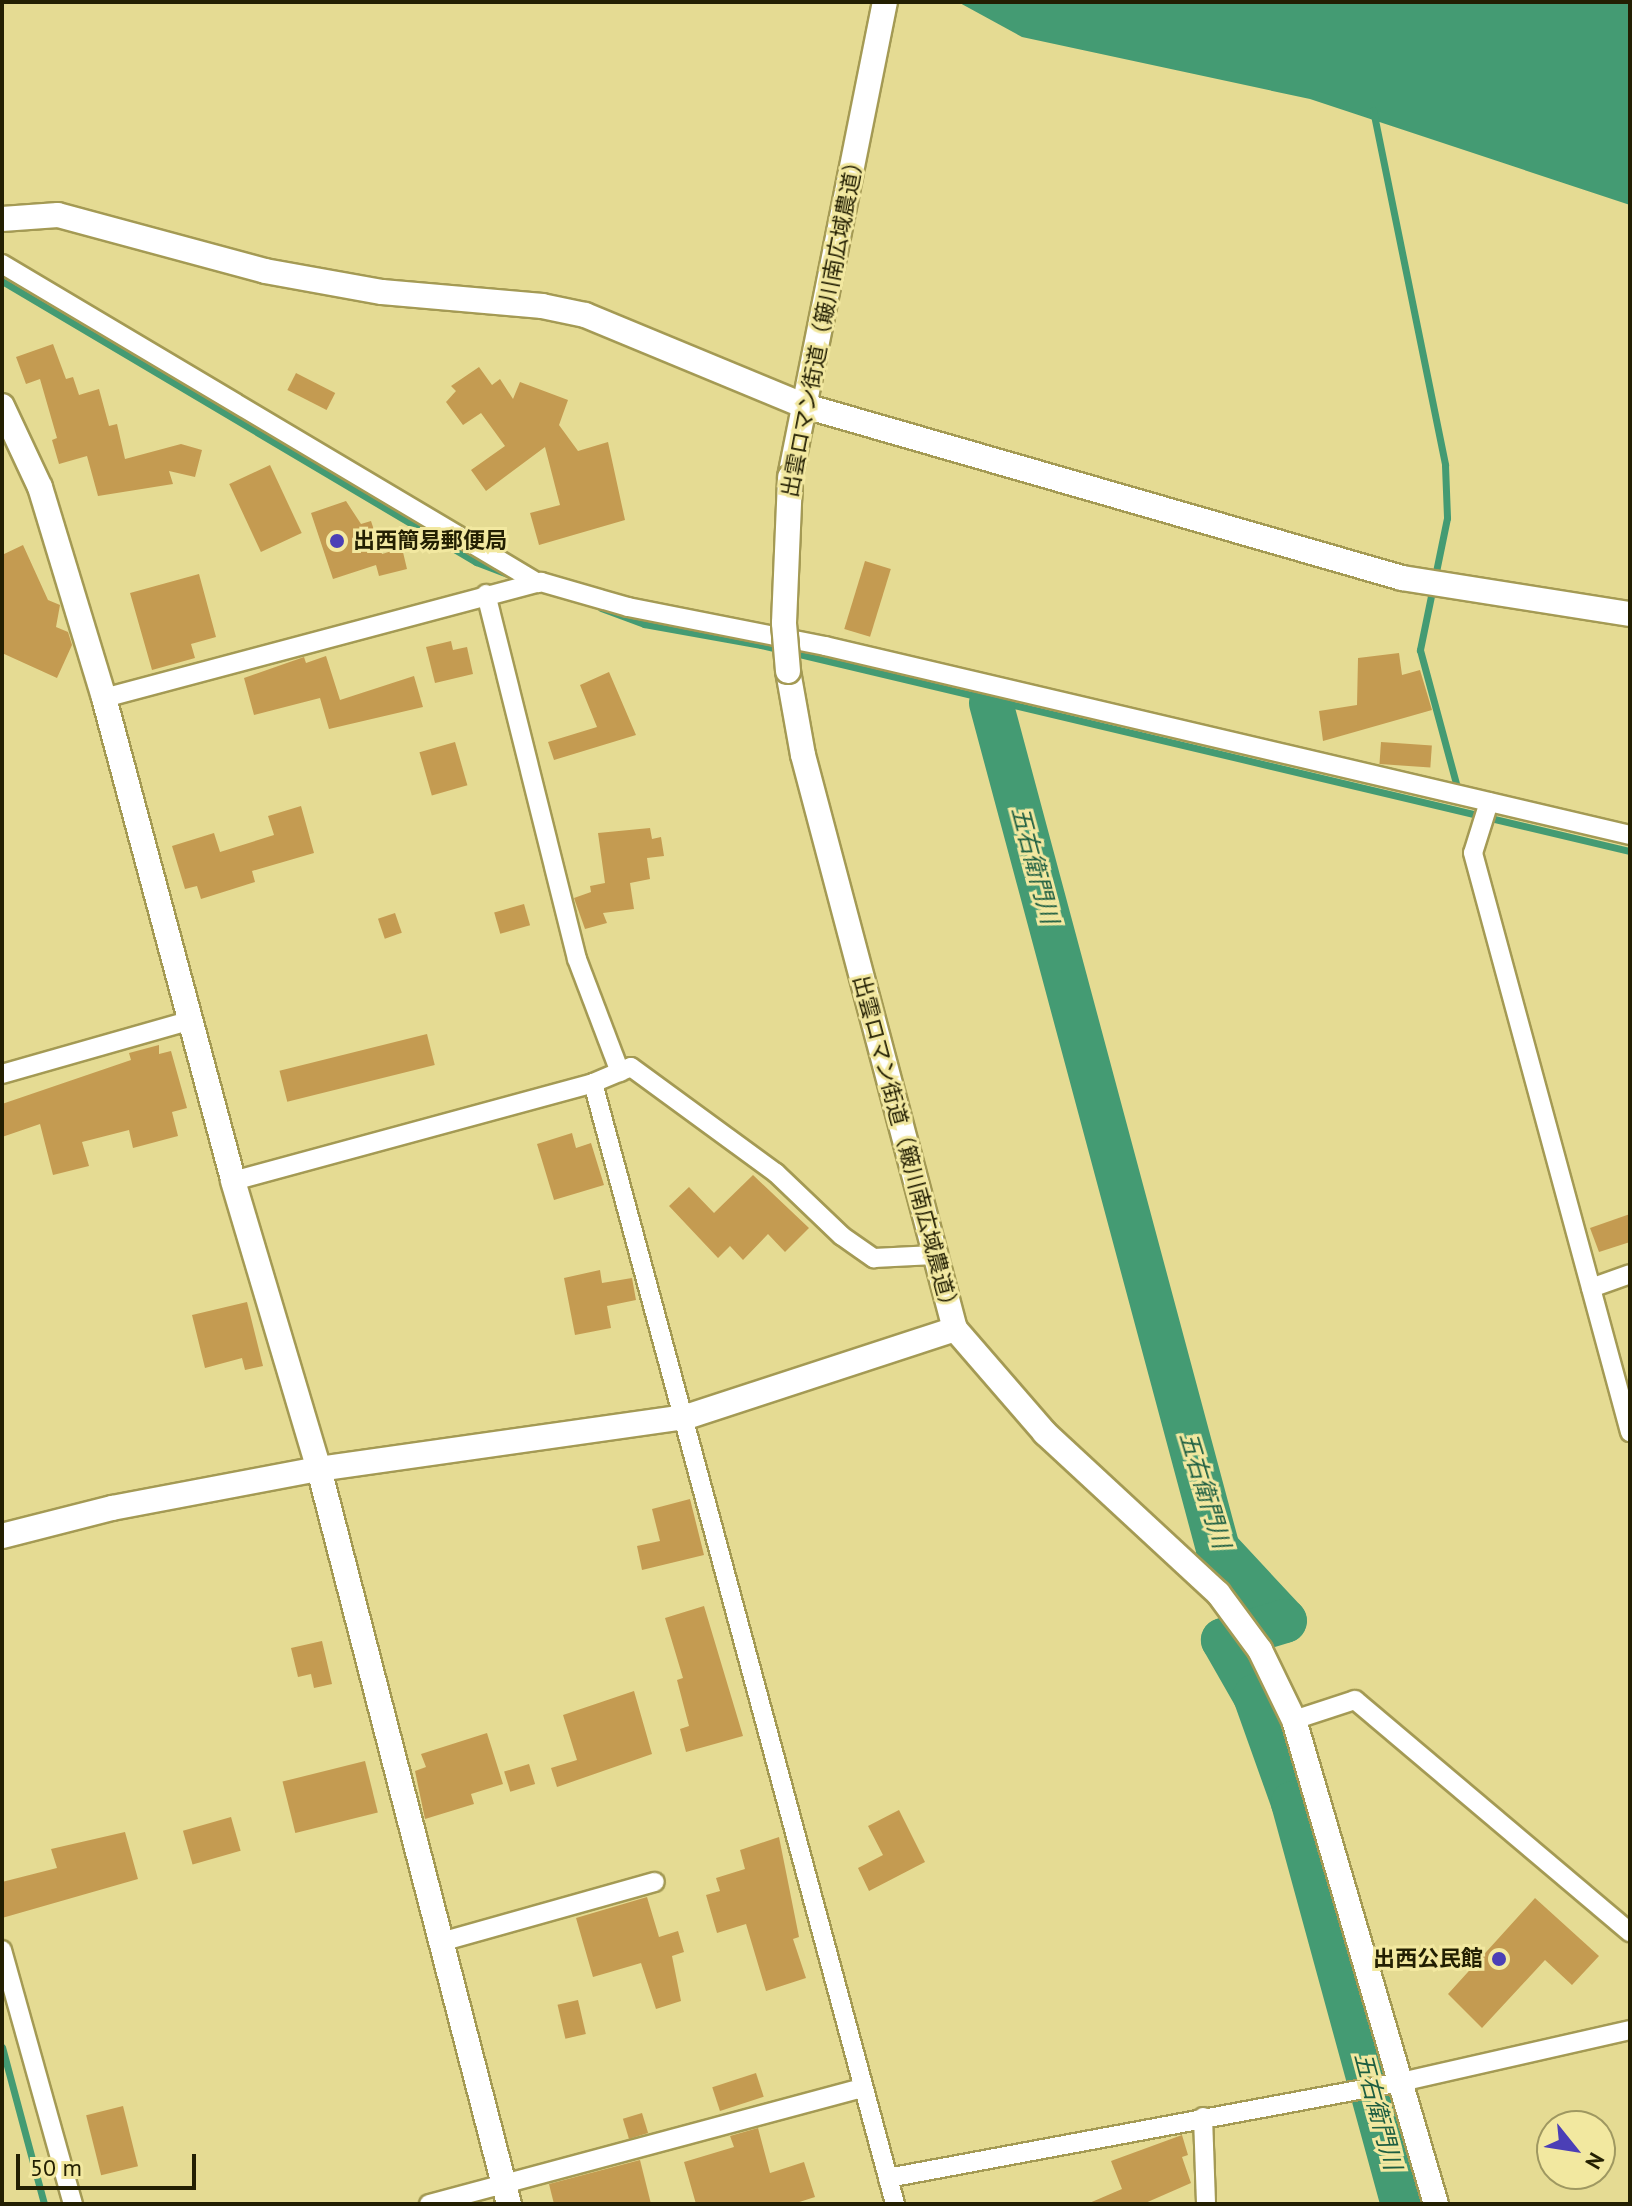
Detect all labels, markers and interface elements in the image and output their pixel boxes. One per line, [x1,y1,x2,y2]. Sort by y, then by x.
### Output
street label: 出雲ロマン街道（簸川南広域農道） [776,149,870,499]
place label: 出西簡易郵便局 [353,528,507,554]
marker: 出西簡易郵便局 [328,532,346,550]
water label: 五右衛門川 [1006,803,1064,927]
street label: 出雲ロマン街道（簸川南広域農道） [848,973,964,1319]
water label: 五右衛門川 [1174,1428,1236,1552]
place label: 出西公民館 [1373,1946,1483,1972]
marker: 出西公民館 [1490,1950,1508,1968]
water label: 五右衛門川 [1349,2049,1407,2173]
north arrow [1536,2110,1616,2190]
scale bar [20,2138,200,2188]
text: N [1579,2148,1611,2174]
text: 50 m [30,2152,82,2183]

